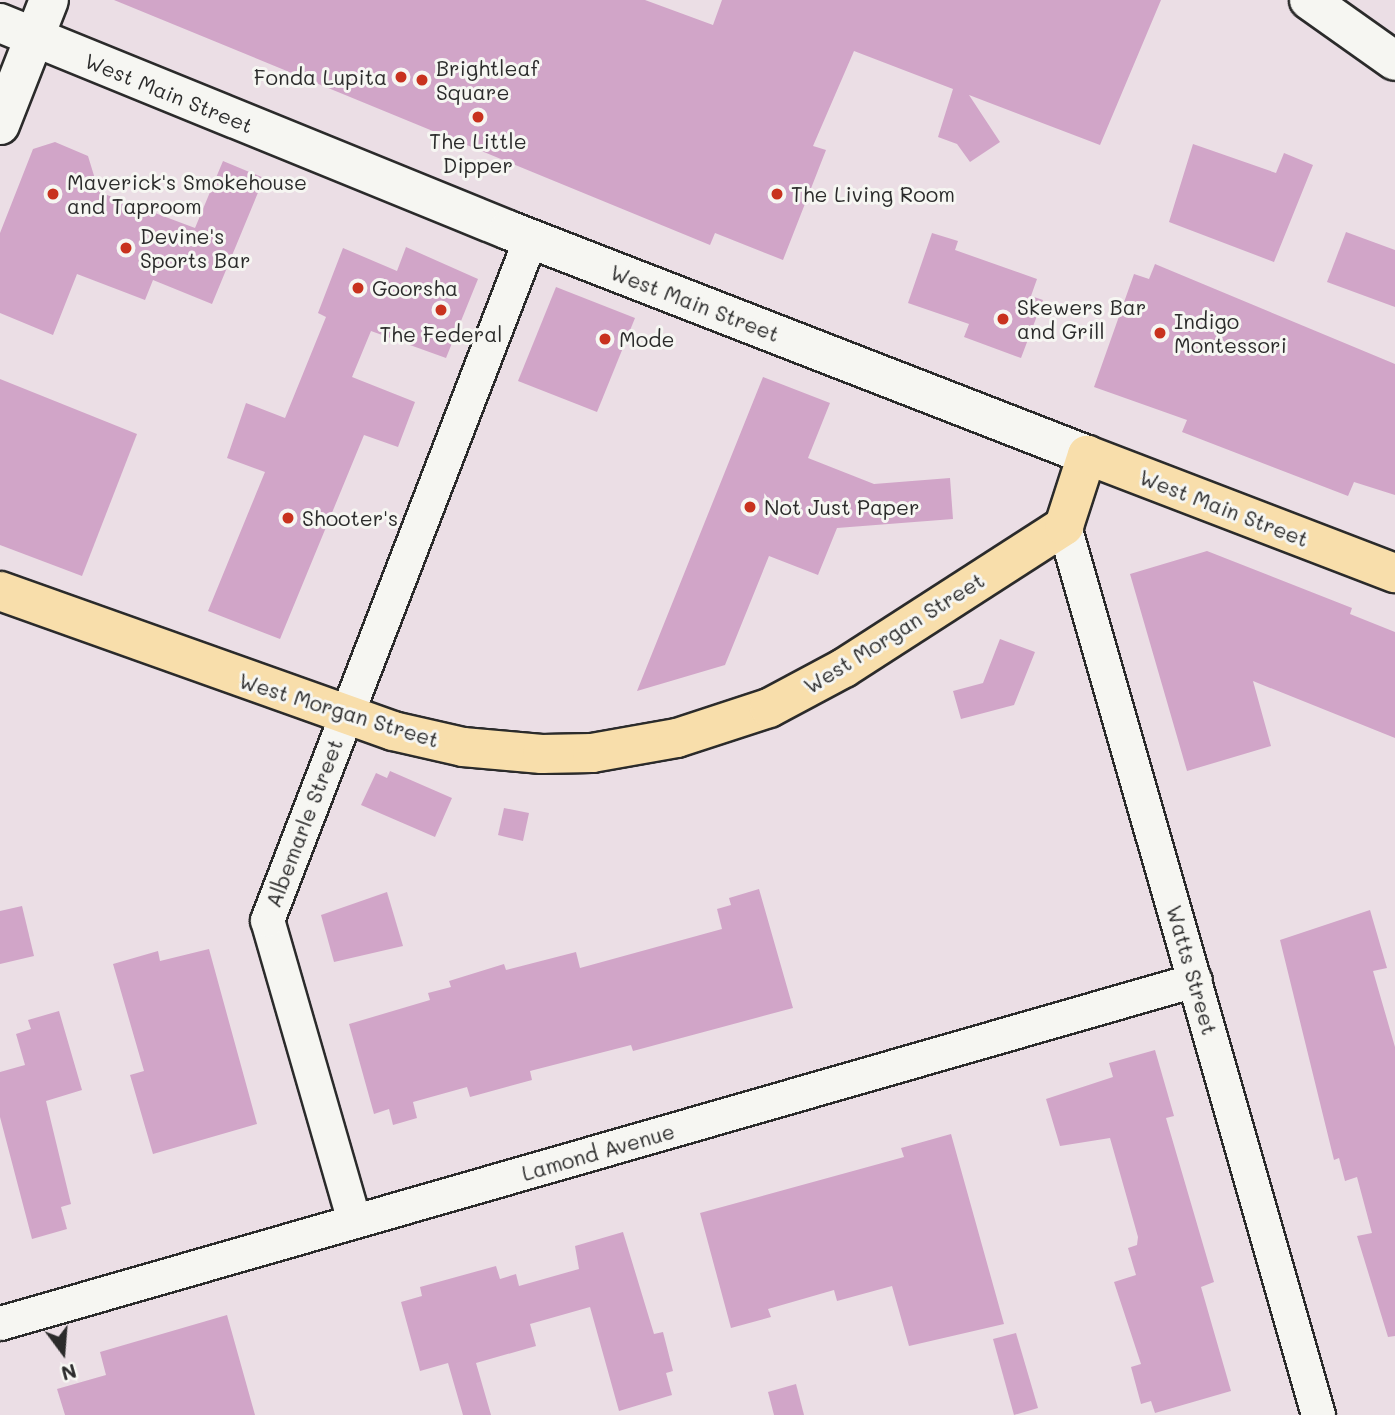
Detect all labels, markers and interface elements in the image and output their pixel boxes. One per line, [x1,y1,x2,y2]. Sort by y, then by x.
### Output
street label: West Main Street [81,48,257,138]
place label: Brightleaf Square [436,55,539,105]
place label: Fonda Lupita [254,64,387,90]
marker: Fonda Lupita [393,69,409,85]
marker: Brightleaf Square [414,72,430,88]
marker: The Little Dipper [470,109,486,125]
place label: The Little Dipper [429,128,527,178]
place label: Maverick's Smokehouse and Taproom [67,169,307,219]
place label: The Living Room [791,181,955,207]
marker: Maverick's Smokehouse and Taproom [45,186,61,202]
marker: The Living Room [769,186,785,202]
place label: Devine's Sports Bar [140,223,251,273]
marker: Devine's Sports Bar [118,240,134,256]
street label: West Main Street [607,259,783,347]
place label: Goorsha [372,275,458,301]
marker: Goorsha [350,280,366,296]
place label: Skewers Bar and Grill [1017,294,1146,344]
marker: The Federal [433,302,449,318]
place label: Indigo Montessori [1174,308,1287,358]
marker: Skewers Bar and Grill [995,311,1011,327]
place label: The Federal [379,321,503,347]
marker: Indigo Montessori [1152,325,1168,341]
place label: Mode [619,326,675,352]
marker: Mode [597,331,613,347]
street label: West Main Street [1136,464,1312,552]
place label: Not Just Paper [764,494,920,520]
marker: Not Just Paper [742,499,758,515]
place label: Shooter's [302,505,398,531]
marker: Shooter's [280,510,296,526]
street label: West Morgan Street [799,567,989,699]
street label: West Morgan Street [236,668,442,752]
street label: Albemarle Street [260,735,348,911]
street label: Watts Street [1161,902,1223,1038]
street label: Lamond Avenue [519,1118,677,1186]
north arrow [28,1317,98,1387]
text: N [59,1359,79,1387]

